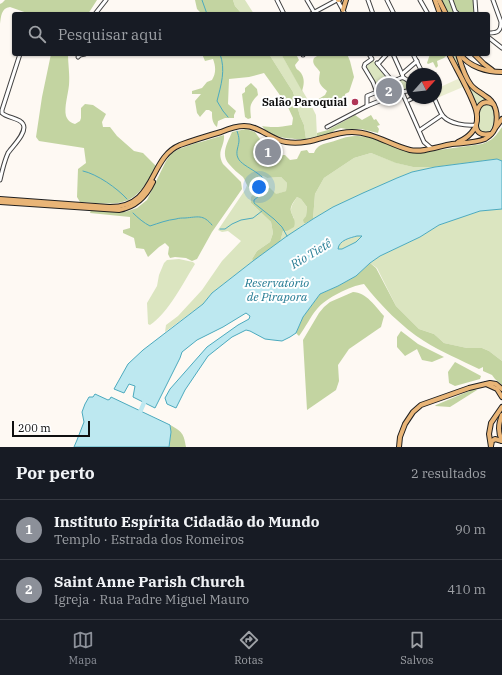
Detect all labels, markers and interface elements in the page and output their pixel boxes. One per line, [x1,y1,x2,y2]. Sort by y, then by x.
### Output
search box [12,12,490,56]
icon: search [26,23,48,45]
text: Pesquisar aqui [58,25,162,44]
north arrow [406,68,442,104]
pin: 2 [376,76,402,106]
place label: Salão Paroquial [262,95,347,109]
marker: Salão Paroquial [350,97,360,107]
pin: 1 [255,137,281,167]
your location [249,177,269,197]
water label: Rio Tietê [287,235,335,272]
water label: Reservatório de Pirapora [244,275,309,304]
scale bar [12,419,90,438]
text: 200 m [18,421,51,435]
text: Por perto [16,462,95,484]
text: 2 resultados [411,465,486,482]
text: Instituto Espírita Cidadão do Mundo [54,512,319,531]
text: 1 [25,521,33,538]
text: 90 m [455,521,486,538]
text: Templo · Estrada dos Romeiros [54,531,244,548]
text: Saint Anne Parish Church [54,572,245,591]
text: 2 [25,581,33,598]
text: 410 m [447,581,486,598]
text: Igreja · Rua Padre Miguel Mauro [54,591,249,608]
tab: Mapa [69,629,97,667]
tab: Rotas [234,629,263,667]
tab: Salvos [400,629,433,667]

